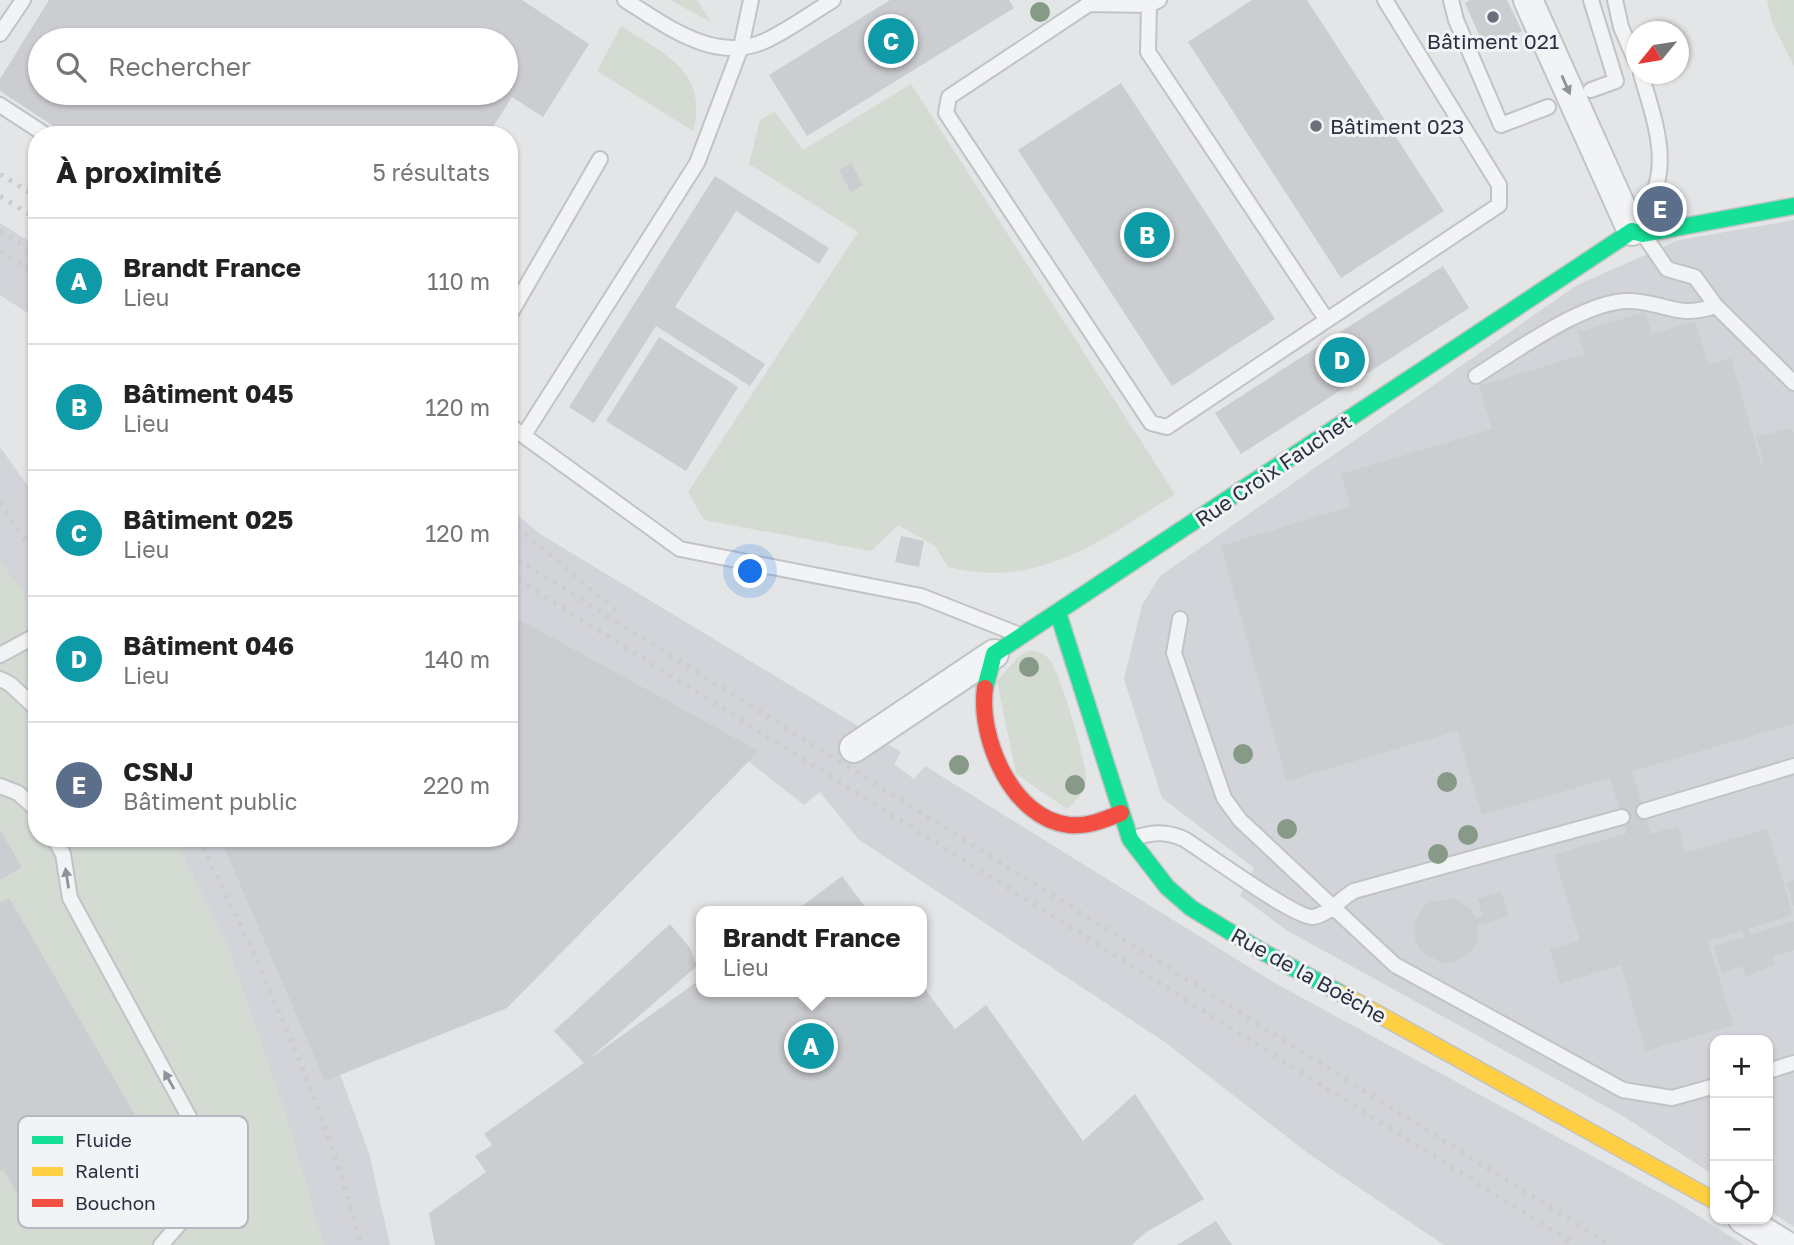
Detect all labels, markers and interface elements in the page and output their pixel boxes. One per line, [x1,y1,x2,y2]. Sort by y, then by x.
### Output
marker: Bâtiment 021 [1485,9,1501,25]
pin: C [868,15,914,67]
north arrow [1626,21,1689,84]
search box [28,28,518,105]
place label: Bâtiment 021 [1427,28,1559,54]
icon: search [52,48,90,86]
text: Rechercher [108,51,251,82]
one-way arrow [1561,74,1572,95]
place label: Bâtiment 023 [1330,113,1464,139]
marker: Bâtiment 023 [1308,118,1324,134]
text: À proximité [56,154,222,190]
text: 5 résultats [372,158,490,186]
pin: E [1637,183,1683,235]
pin: B [1124,209,1170,261]
text: Brandt France [123,252,301,283]
text: A [71,267,87,295]
text: 110 m [427,267,490,295]
text: Lieu [123,283,170,311]
pin: D [1319,334,1365,386]
text: Bâtiment 045 [123,378,294,409]
text: B [71,393,87,421]
text: 120 m [425,393,490,421]
street label: Rue Croix Fauchet [1190,408,1356,532]
text: Lieu [123,409,170,437]
text: Bâtiment 025 [123,504,293,535]
text: C [71,519,87,547]
text: 120 m [425,519,490,547]
text: Lieu [123,535,170,563]
your location [733,554,767,588]
text: Bâtiment 046 [123,630,294,661]
text: D [71,645,87,673]
text: 140 m [424,645,490,673]
text: Lieu [123,661,170,689]
text: CSNJ [123,756,193,787]
text: E [72,771,86,799]
text: 220 m [423,771,490,799]
text: Bâtiment public [123,787,297,815]
one-way arrow [61,867,72,889]
popup [696,906,927,997]
text: Brandt France [722,922,901,953]
street label: Rue de la Boëche [1227,922,1391,1028]
text: Lieu [722,953,769,981]
pin: A [788,1020,834,1072]
map controls [1710,1035,1773,1224]
button: + [1710,1035,1773,1098]
one-way arrow [164,1070,176,1090]
button: − [1710,1098,1773,1161]
legend [18,1116,248,1228]
text: Fluide [75,1128,132,1151]
text: Ralenti [75,1159,140,1182]
button: locate [1710,1161,1773,1224]
text: Bouchon [75,1191,156,1214]

